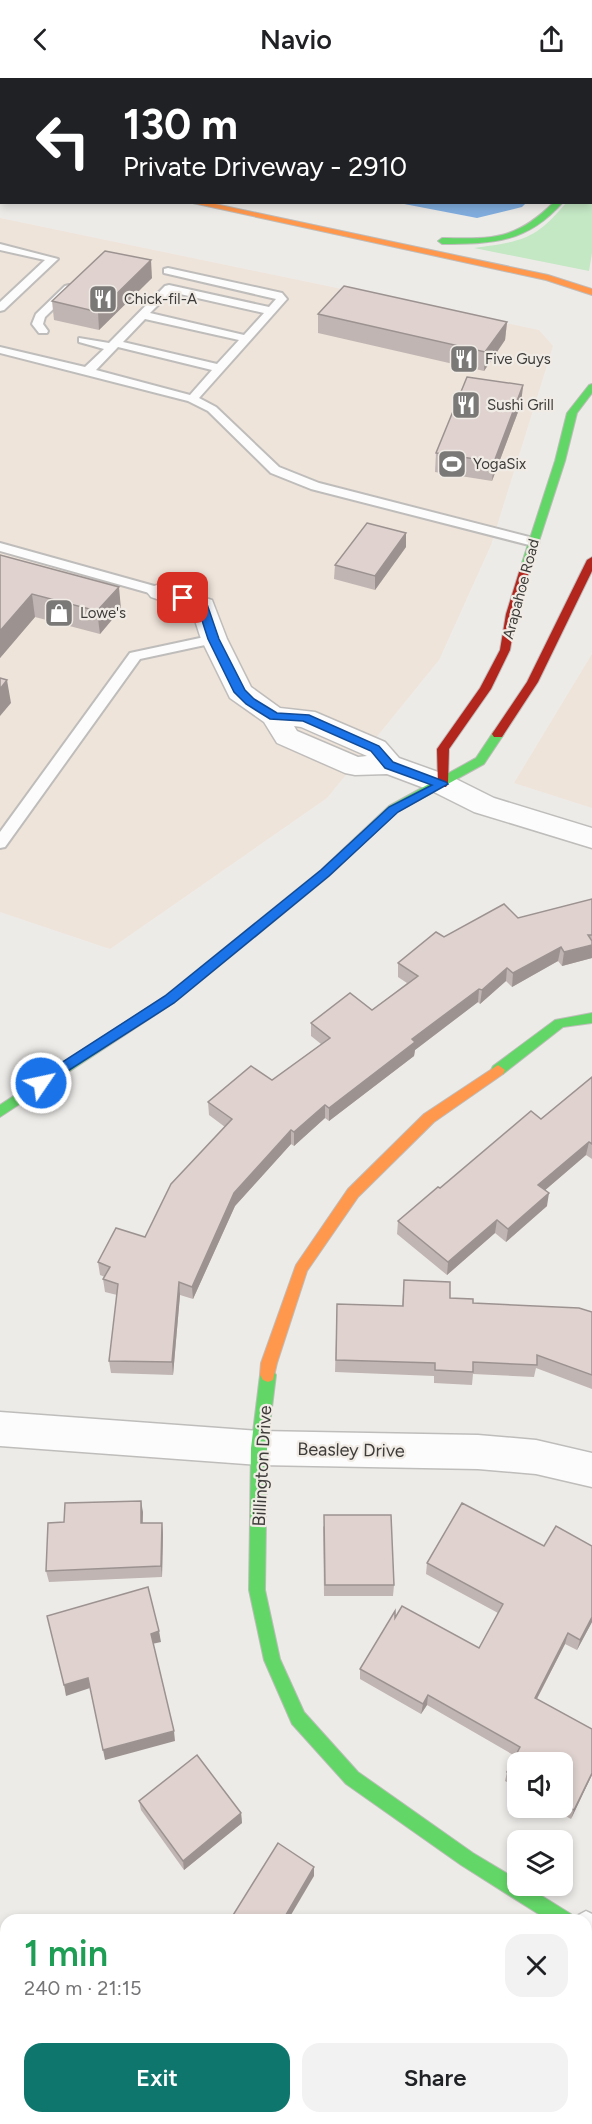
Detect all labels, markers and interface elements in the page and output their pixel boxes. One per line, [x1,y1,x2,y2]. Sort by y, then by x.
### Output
icon: back [24,23,57,56]
text: Navio [260,23,332,56]
icon: share [535,23,568,56]
text: 130 m [123,99,238,150]
icon: left [24,102,102,180]
text: Private Driveway - 2910 [123,150,407,183]
restaurant icon: Chick-fil-A [87,283,119,315]
place label: Chick-fil-A [124,290,197,308]
restaurant icon: Five Guys [448,343,480,375]
place label: Five Guys [485,350,551,368]
restaurant icon: Sushi Grill [450,389,482,421]
place label: Sushi Grill [487,396,554,414]
sports icon: YogaSix [436,448,468,480]
place label: YogaSix [473,455,526,473]
street label: Arapahoe Road [499,537,543,641]
pin [157,572,208,623]
icon: arrive [166,581,199,614]
shop icon: Lowe's [43,597,75,629]
place label: Lowe's [80,604,126,622]
position arrow [9,1051,73,1115]
street label: Billington Drive [248,1405,276,1527]
street label: Beasley Drive [297,1438,405,1462]
map controls [507,1752,573,1896]
button: sound [507,1752,573,1818]
button: layers [507,1830,573,1896]
text: 1 min [24,1932,108,1975]
button: close [505,1934,568,1997]
text: 240 m · 21:15 [24,1976,142,2000]
button: Exit [24,2043,290,2112]
button: Share [302,2043,568,2112]

